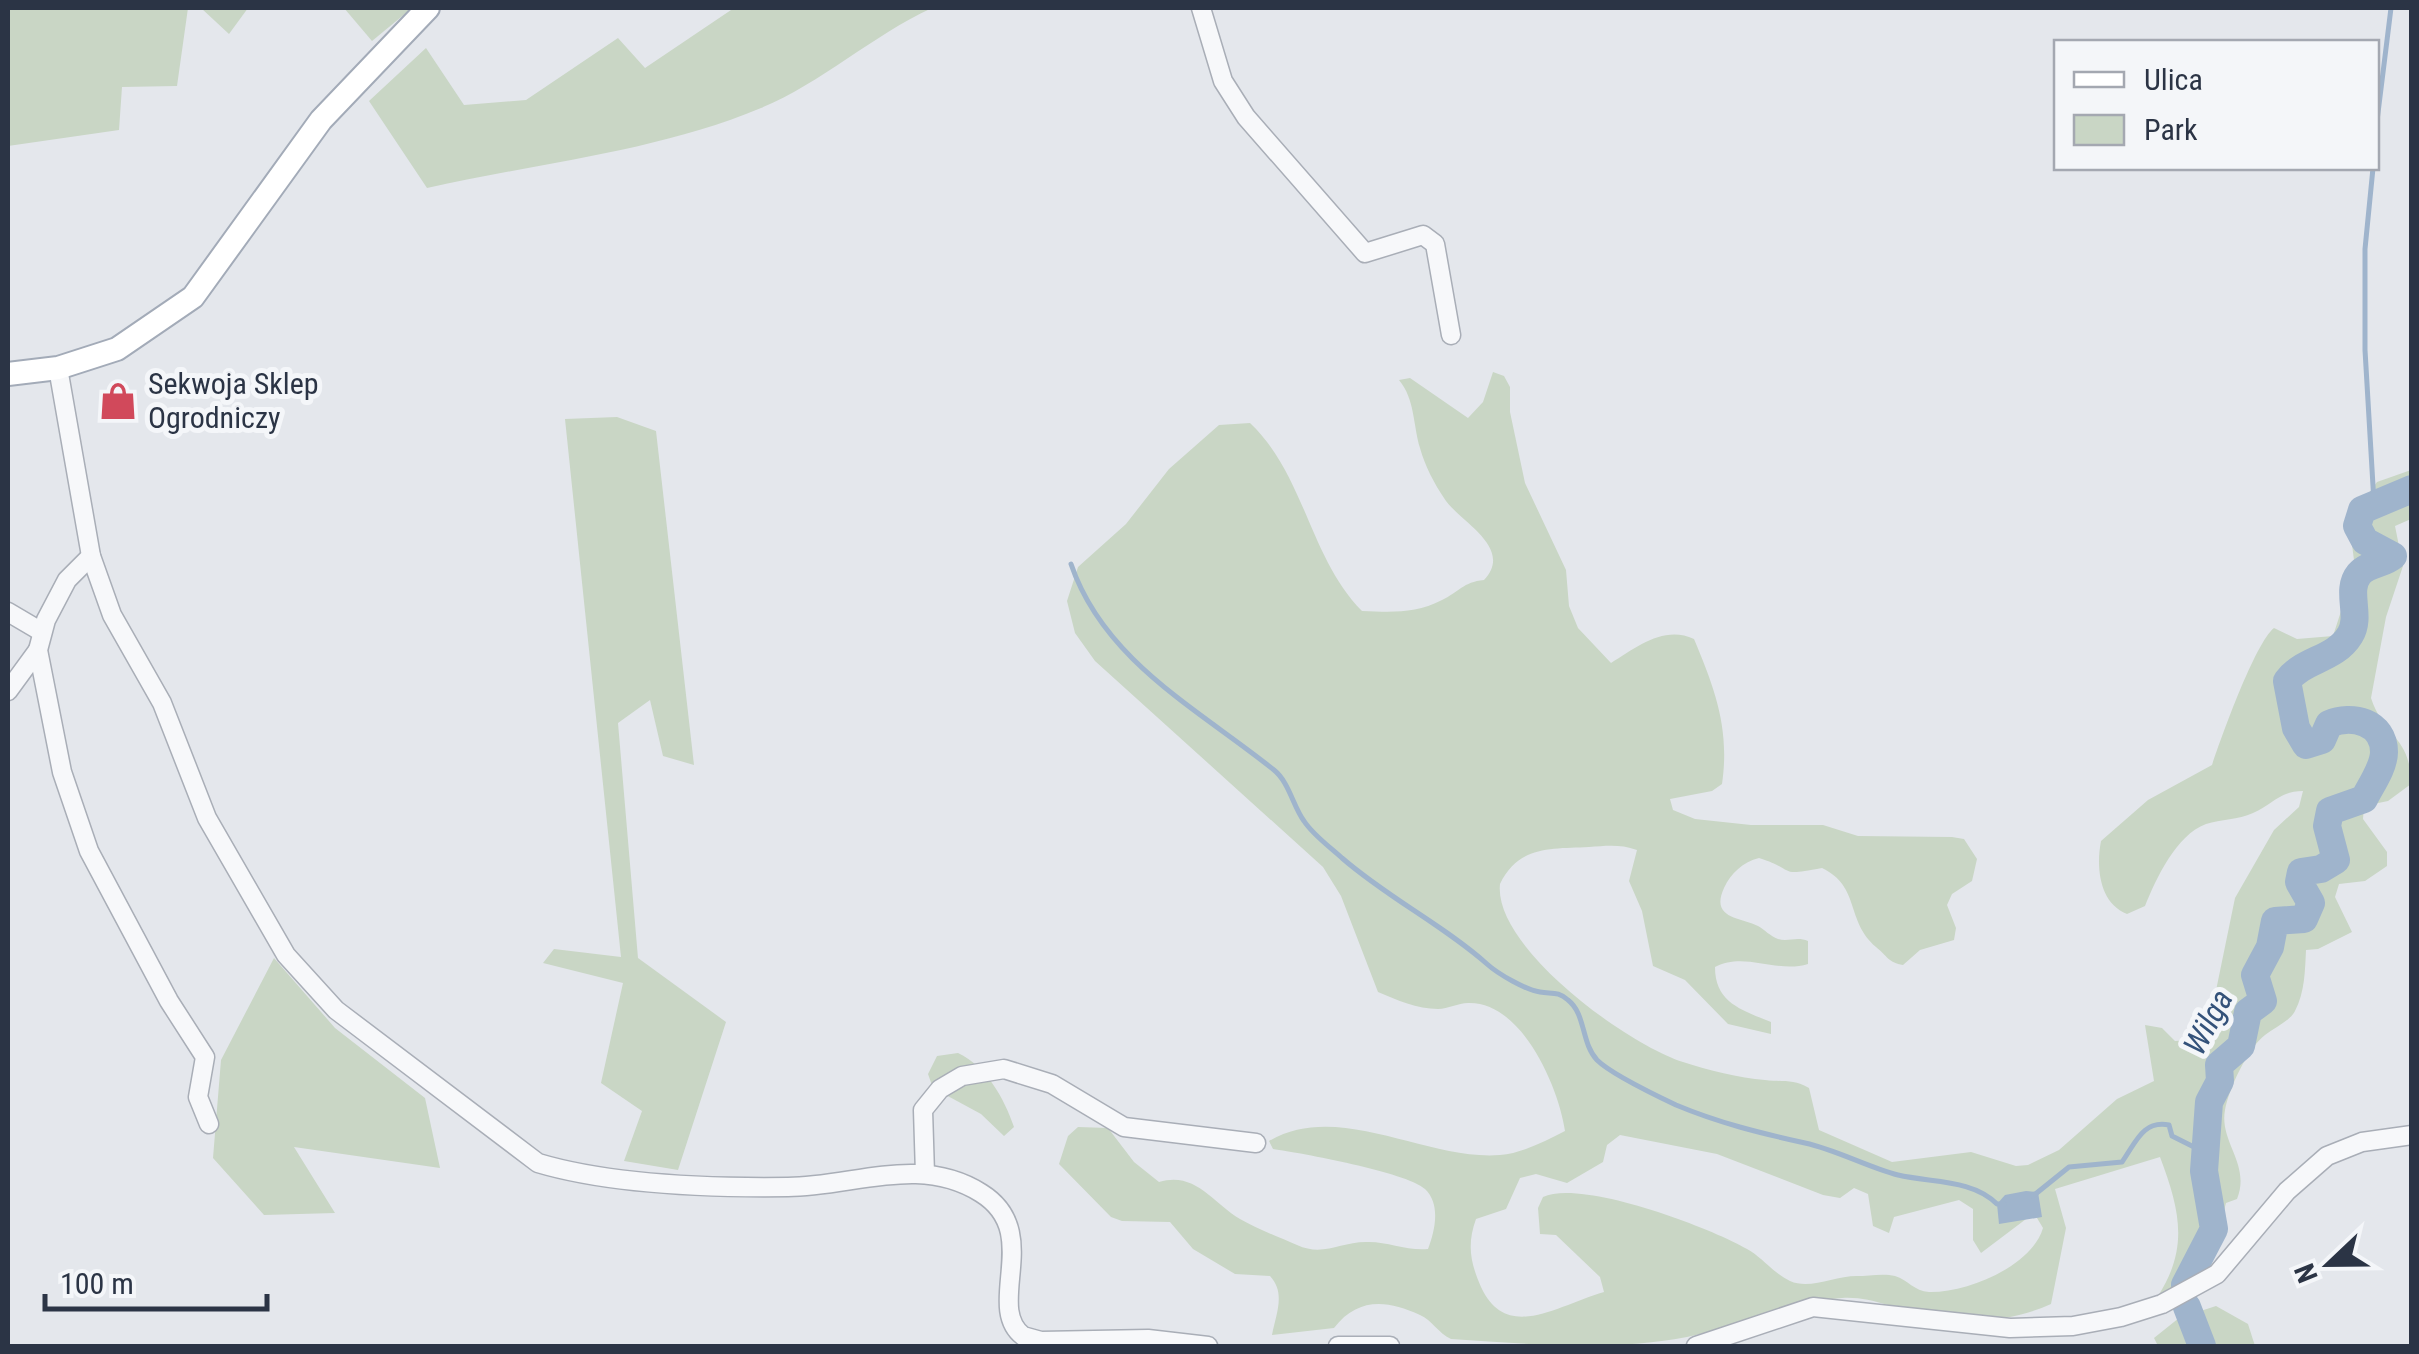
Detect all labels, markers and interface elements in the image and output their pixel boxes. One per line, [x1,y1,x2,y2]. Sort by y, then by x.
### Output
legend [2054,40,2379,170]
text: Ulica [2144,62,2203,97]
text: Park [2144,112,2198,147]
place label: Sekwoja Sklep Ogrodniczy [148,366,319,435]
shop icon: Sekwoja Sklep Ogrodniczy [97,380,139,422]
water label: Wilga [2175,983,2241,1061]
north arrow [2279,1214,2379,1314]
scale bar [45,1249,268,1311]
text: N [2288,1259,2325,1287]
text: 100 m [60,1266,134,1301]

